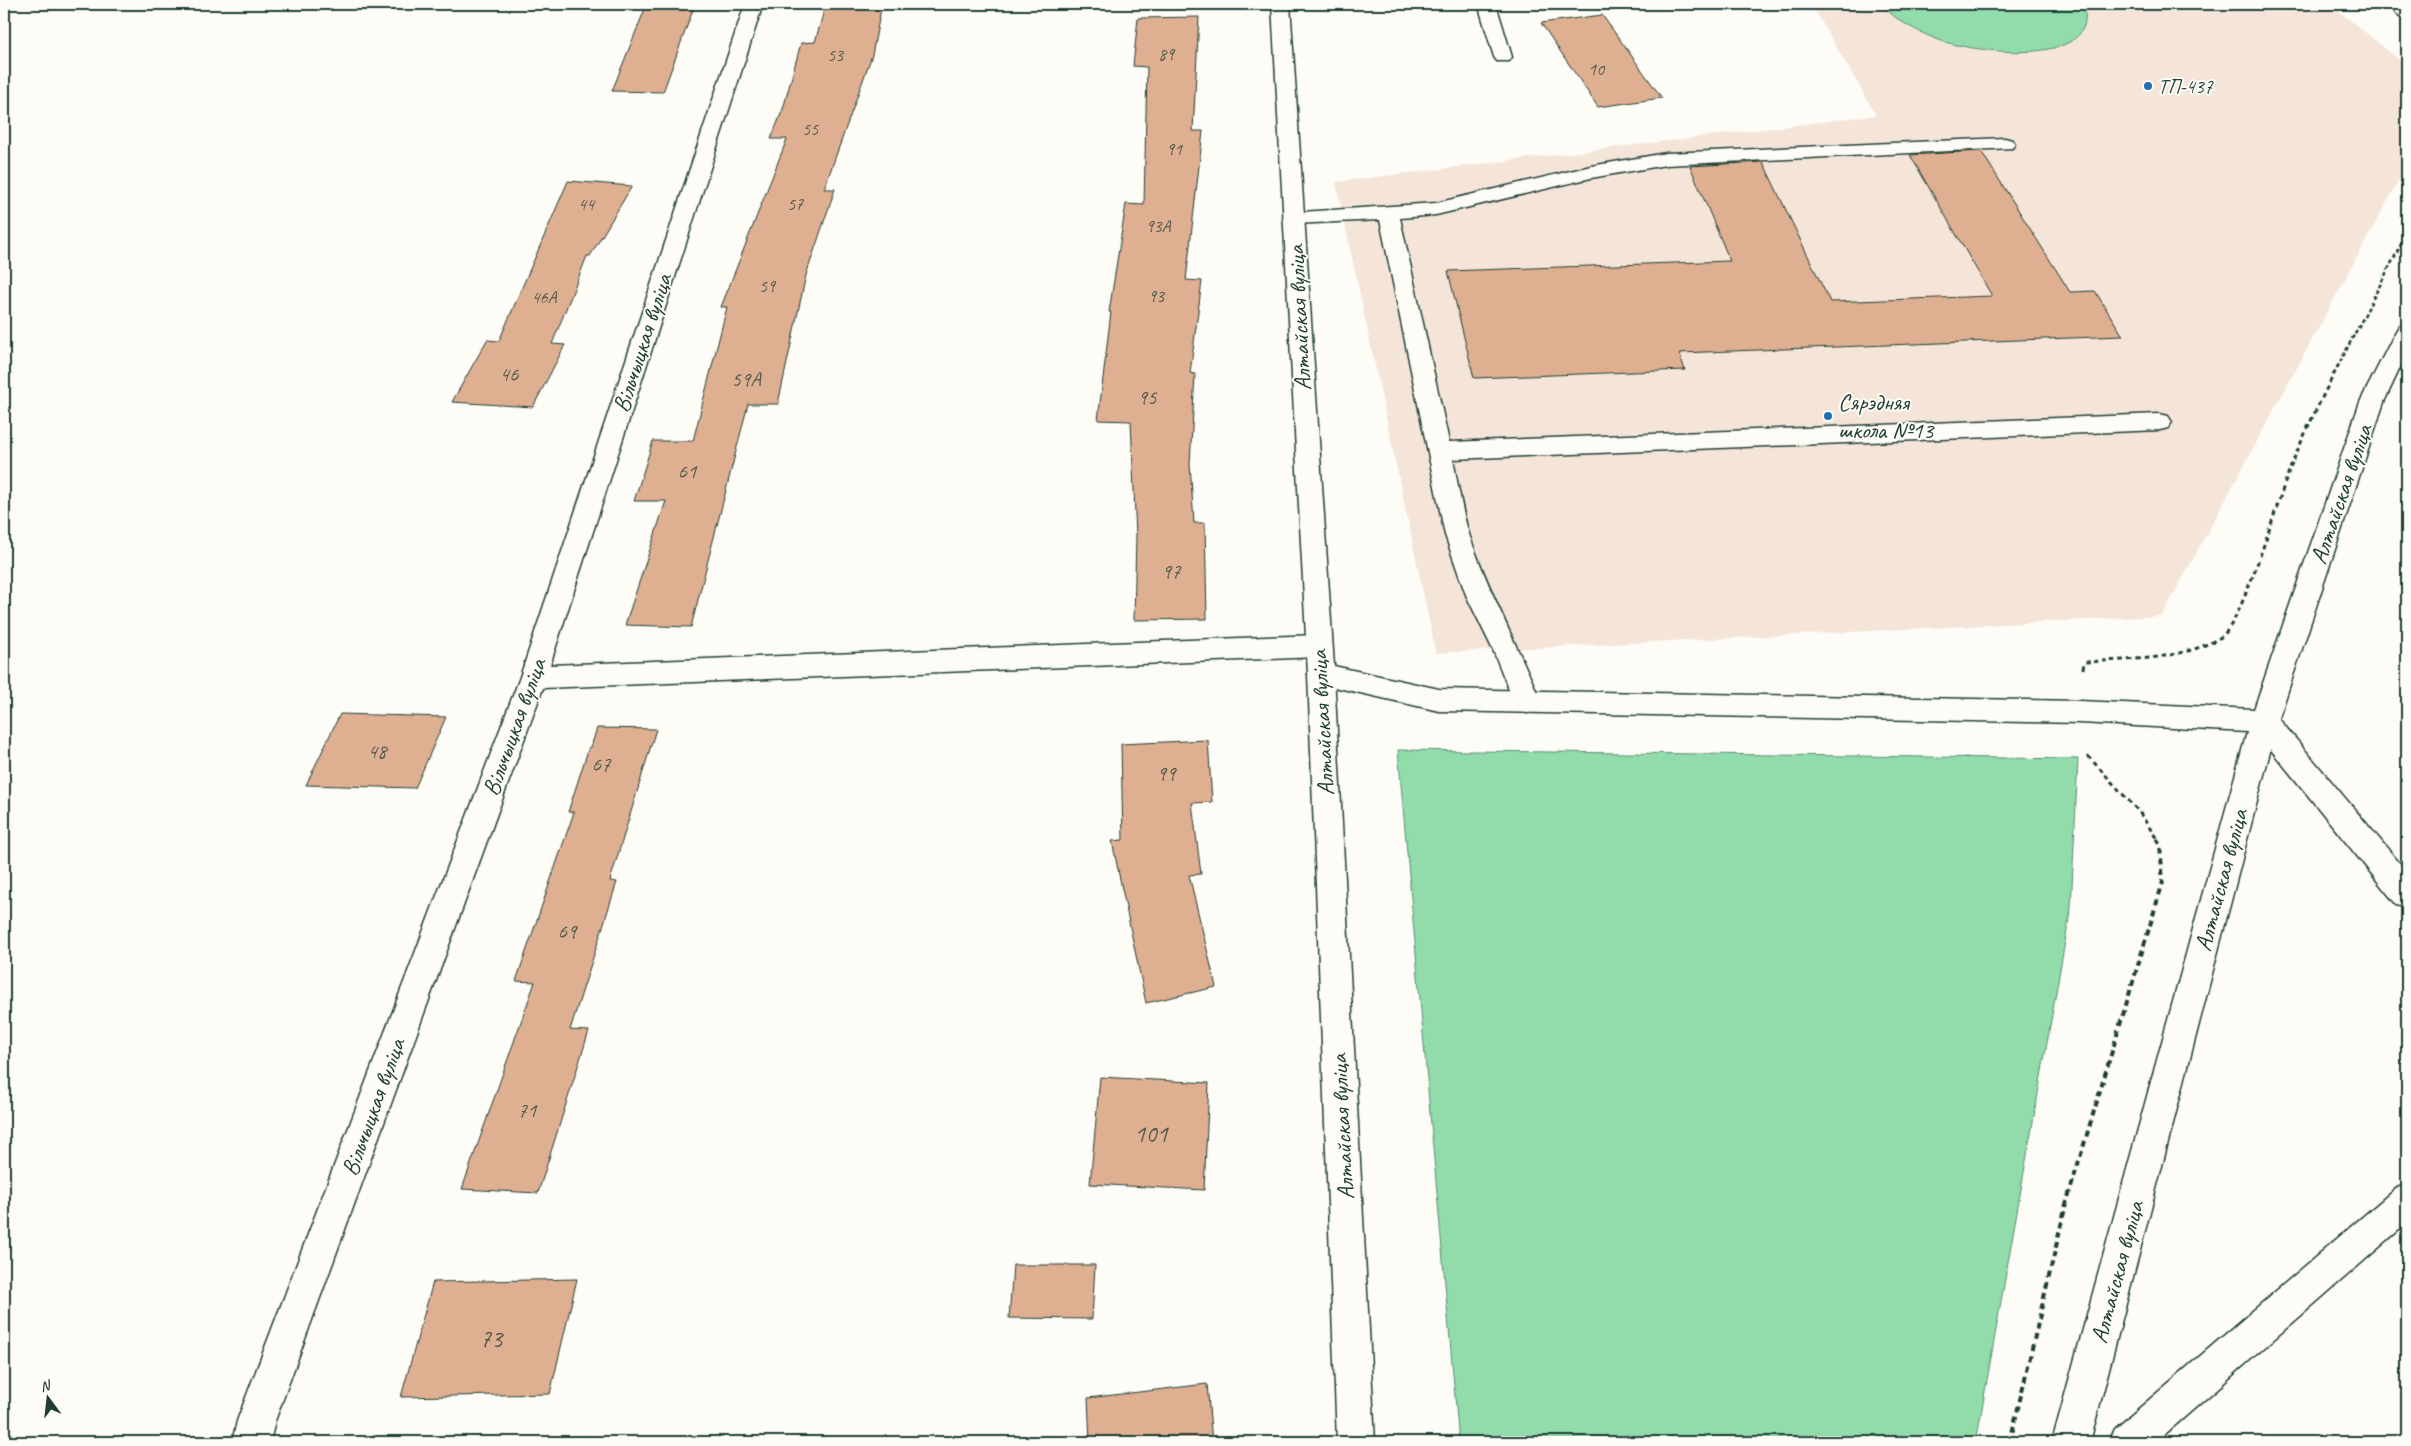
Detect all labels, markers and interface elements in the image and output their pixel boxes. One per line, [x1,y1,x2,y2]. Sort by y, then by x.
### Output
house number: 89 [1158,43,1176,65]
house number: 53 [827,44,845,66]
house number: 10 [1588,58,1606,80]
place label: ТП-437 [2158,74,2214,99]
marker: ТП-437 [2142,80,2154,92]
house number: 55 [802,118,819,140]
house number: 91 [1166,138,1183,160]
house number: 44 [578,193,596,215]
house number: 57 [787,193,804,215]
house number: 93А [1145,215,1172,237]
street label: Алтайская вуліца [1280,243,1318,392]
street label: Вільчыцкая вуліца [606,269,679,416]
house number: 59 [759,275,777,297]
house number: 93 [1148,285,1166,307]
house number: 46А [531,286,558,308]
house number: 46 [500,361,519,387]
house number: 59А [731,366,762,392]
house number: 95 [1138,384,1158,410]
place label: Сярэдняя школа №13 [1838,387,1936,445]
marker: Сярэдняя школа №13 [1822,410,1834,422]
street label: Алтайская вуліца [2303,419,2379,568]
house number: 61 [678,458,698,484]
house number: 97 [1162,558,1182,584]
street label: Алтайская вуліца [1303,648,1341,797]
street label: Вільчыцкая вуліца [475,653,553,800]
house number: 48 [368,738,389,764]
house number: 67 [592,751,612,777]
house number: 99 [1157,760,1177,786]
street label: Алтайская вуліца [2188,804,2255,954]
house number: 69 [558,918,578,944]
street label: Вільчыцкая вуліца [334,1033,412,1180]
street label: Алтайская вуліца [1323,1052,1361,1201]
house number: 71 [518,1097,538,1123]
house number: 101 [1134,1118,1170,1150]
street label: Алтайская вуліца [2084,1196,2151,1346]
house number: 73 [480,1323,504,1355]
north arrow [22,1374,72,1424]
text: N [38,1376,53,1395]

